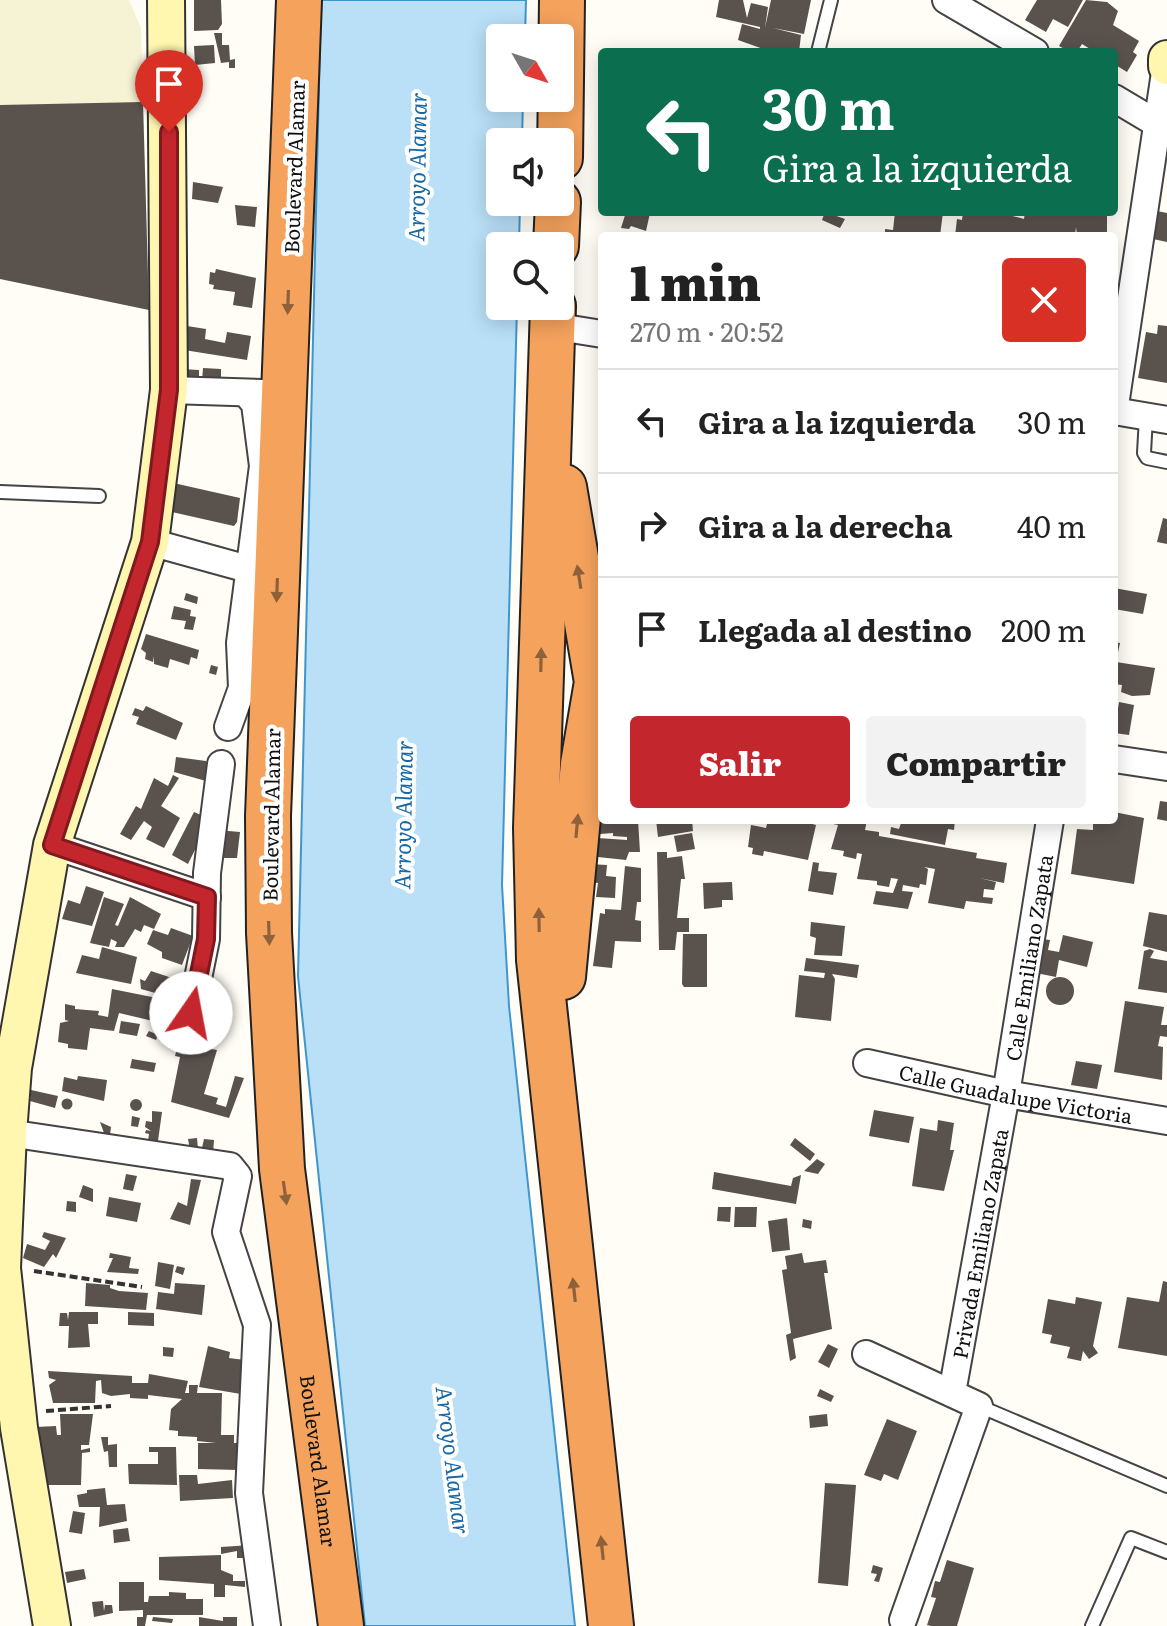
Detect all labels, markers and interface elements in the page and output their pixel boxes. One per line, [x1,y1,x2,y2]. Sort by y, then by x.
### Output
north arrow [486,24,574,112]
map controls [486,24,574,320]
pin [135,50,203,132]
icon: arrive [147,62,191,106]
text: 30 m [762,64,895,147]
street label: Boulevard Alamar [275,79,311,254]
icon: left [630,80,734,184]
water label: Arroyo Alamar [398,92,434,242]
button: sound [486,128,574,216]
text: Gira a la izquierda [762,140,1072,193]
button: search [486,232,574,320]
text: 1 min [630,245,761,316]
button: close [1002,258,1086,342]
one-way arrow [282,290,295,315]
text: 270 m · 20:52 [630,311,784,350]
icon: left [630,399,674,443]
text: Gira a la izquierda [698,399,976,443]
text: 30 m [1017,399,1086,443]
icon: right [630,503,674,547]
text: Gira a la derecha [698,503,952,547]
text: 40 m [1017,503,1086,547]
one-way arrow [572,564,585,589]
one-way arrow [270,578,283,603]
icon: arrive [630,607,674,651]
text: Llegada al destino [698,607,972,651]
text: 200 m [1001,607,1086,651]
one-way arrow [534,647,547,672]
button: Salir [630,716,850,808]
button: Compartir [866,716,1086,808]
street label: Boulevard Alamar [253,728,287,902]
water label: Arroyo Alamar [384,740,420,890]
one-way arrow [571,813,584,838]
street label: Calle Emiliano Zapata [997,852,1059,1063]
one-way arrow [532,907,545,932]
one-way arrow [263,921,276,946]
position arrow [149,971,233,1055]
street label: Calle Guadalupe Victoria [896,1056,1135,1130]
street label: Privada Emiliano Zapata [944,1126,1015,1361]
one-way arrow [279,1181,292,1206]
one-way arrow [567,1277,580,1302]
street label: Boulevard Alamar [294,1373,346,1549]
water label: Arroyo Alamar [429,1384,479,1536]
one-way arrow [596,1536,609,1561]

